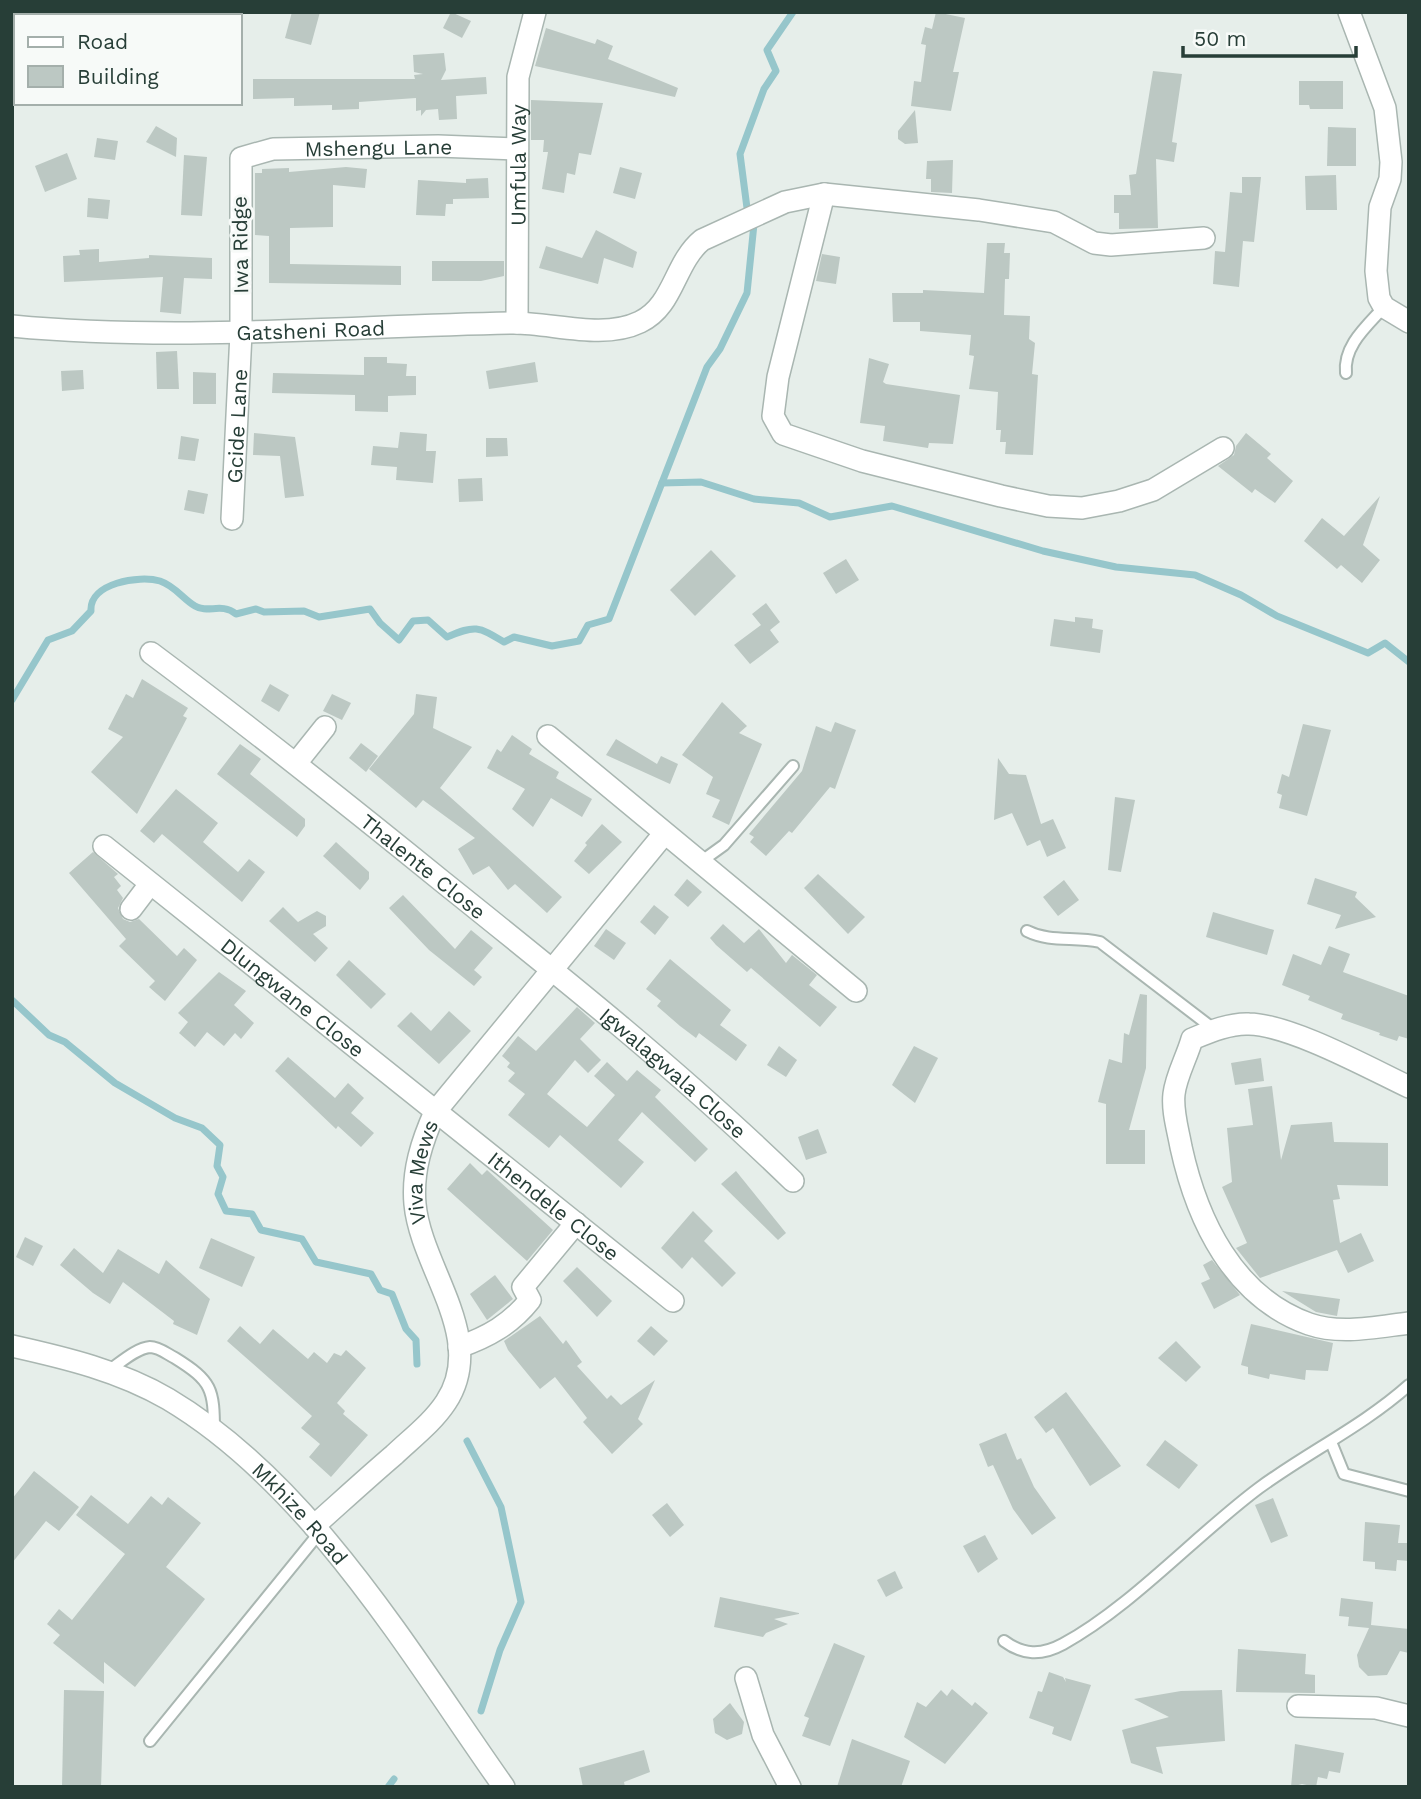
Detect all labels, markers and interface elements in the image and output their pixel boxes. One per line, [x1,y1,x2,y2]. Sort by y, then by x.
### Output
legend [14,14,242,105]
scale bar [1183,14,1356,58]
text: 50 m [1194,26,1246,51]
text: Road [77,29,128,54]
text: Building [77,64,159,89]
street label: Umfula Way [505,104,530,226]
street label: Mshengu Lane [304,133,453,161]
street label: Iwa Ridge [227,196,253,294]
street label: Gatsheni Road [236,315,386,345]
street label: Gcide Lane [221,368,252,484]
street label: Thalente Close [356,808,491,924]
street label: Dlungwane Close [216,932,370,1062]
street label: Igwalagwala Close [595,1002,752,1143]
street label: Viva Mews [402,1116,443,1227]
street label: Ithendele Close [483,1146,624,1266]
street label: Mkhize Road [247,1457,353,1569]

